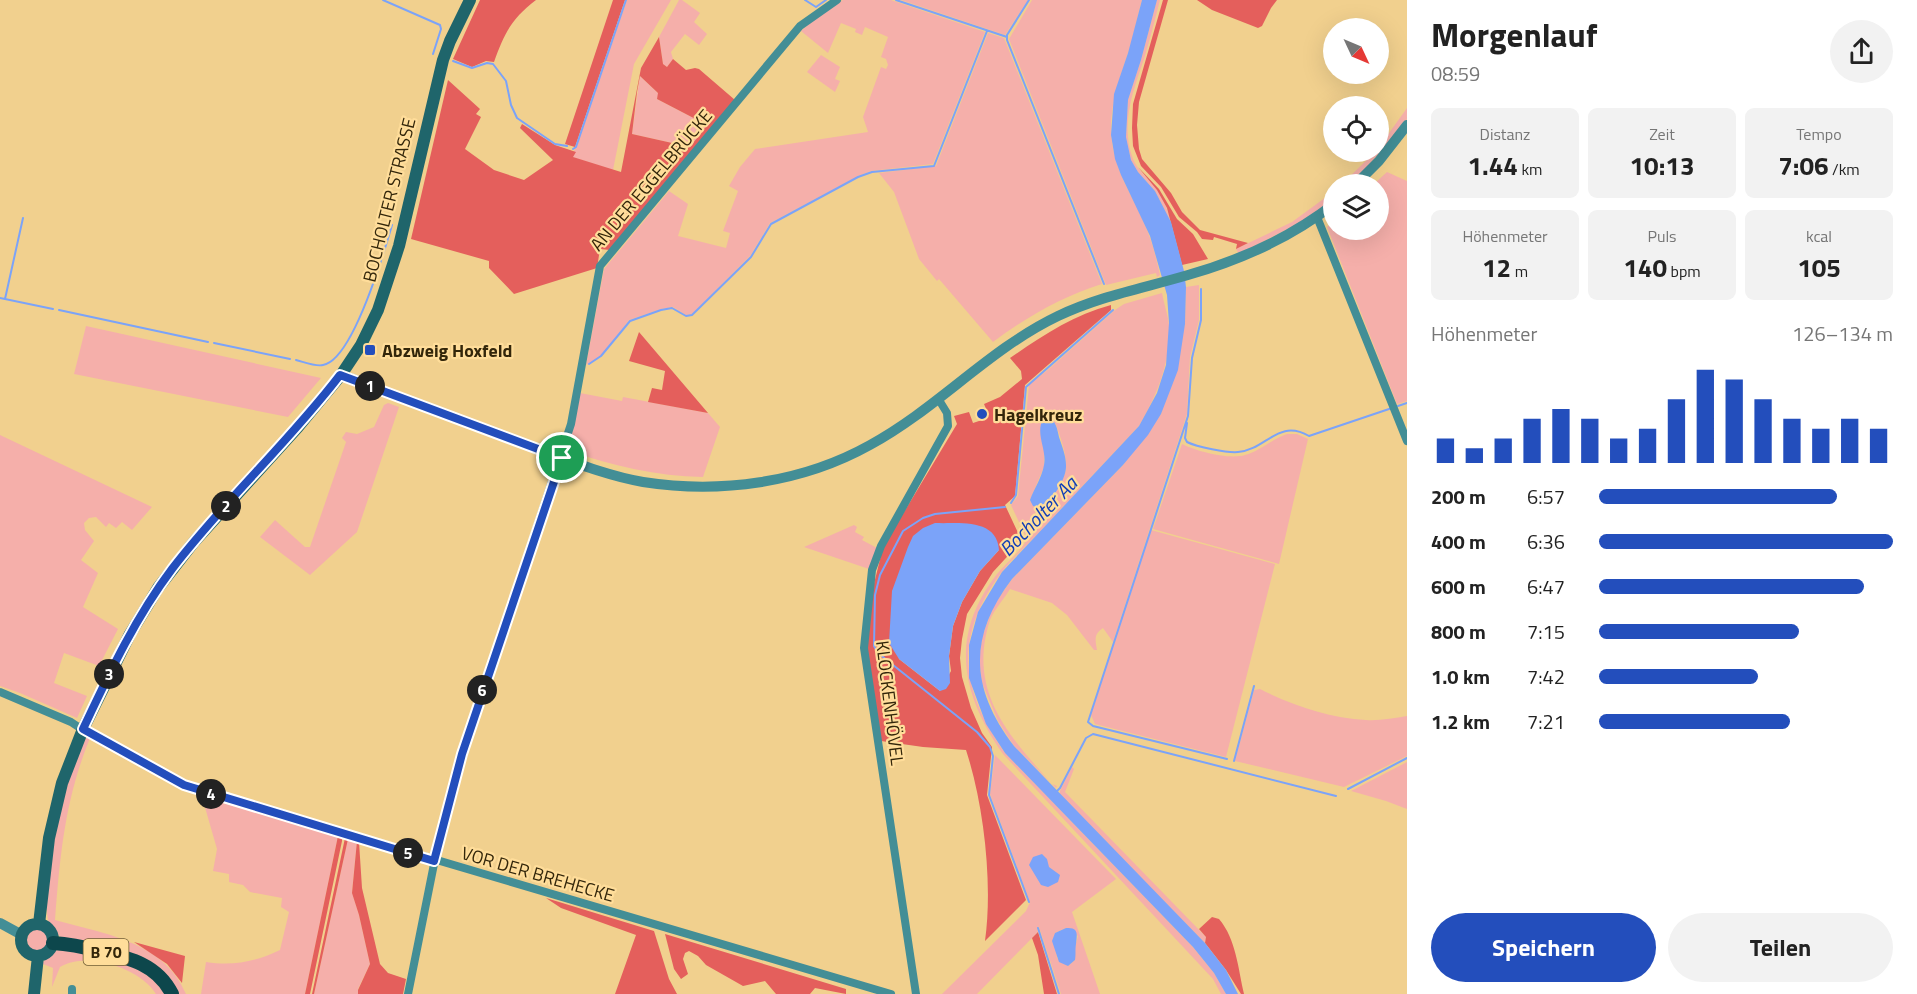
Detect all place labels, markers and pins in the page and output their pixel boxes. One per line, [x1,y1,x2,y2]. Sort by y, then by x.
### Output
place label: Abzweig Hoxfeld [382,337,512,364]
marker: Abzweig Hoxfeld [363,343,377,357]
pin: 1 [355,371,385,401]
place label: Hagelkreuz [994,401,1082,428]
marker: Hagelkreuz [975,407,989,421]
pin [536,432,587,483]
pin: 2 [211,491,241,521]
pin: 3 [94,659,124,689]
pin: 6 [467,675,497,705]
pin: 4 [196,779,226,809]
pin: 5 [393,838,423,868]

